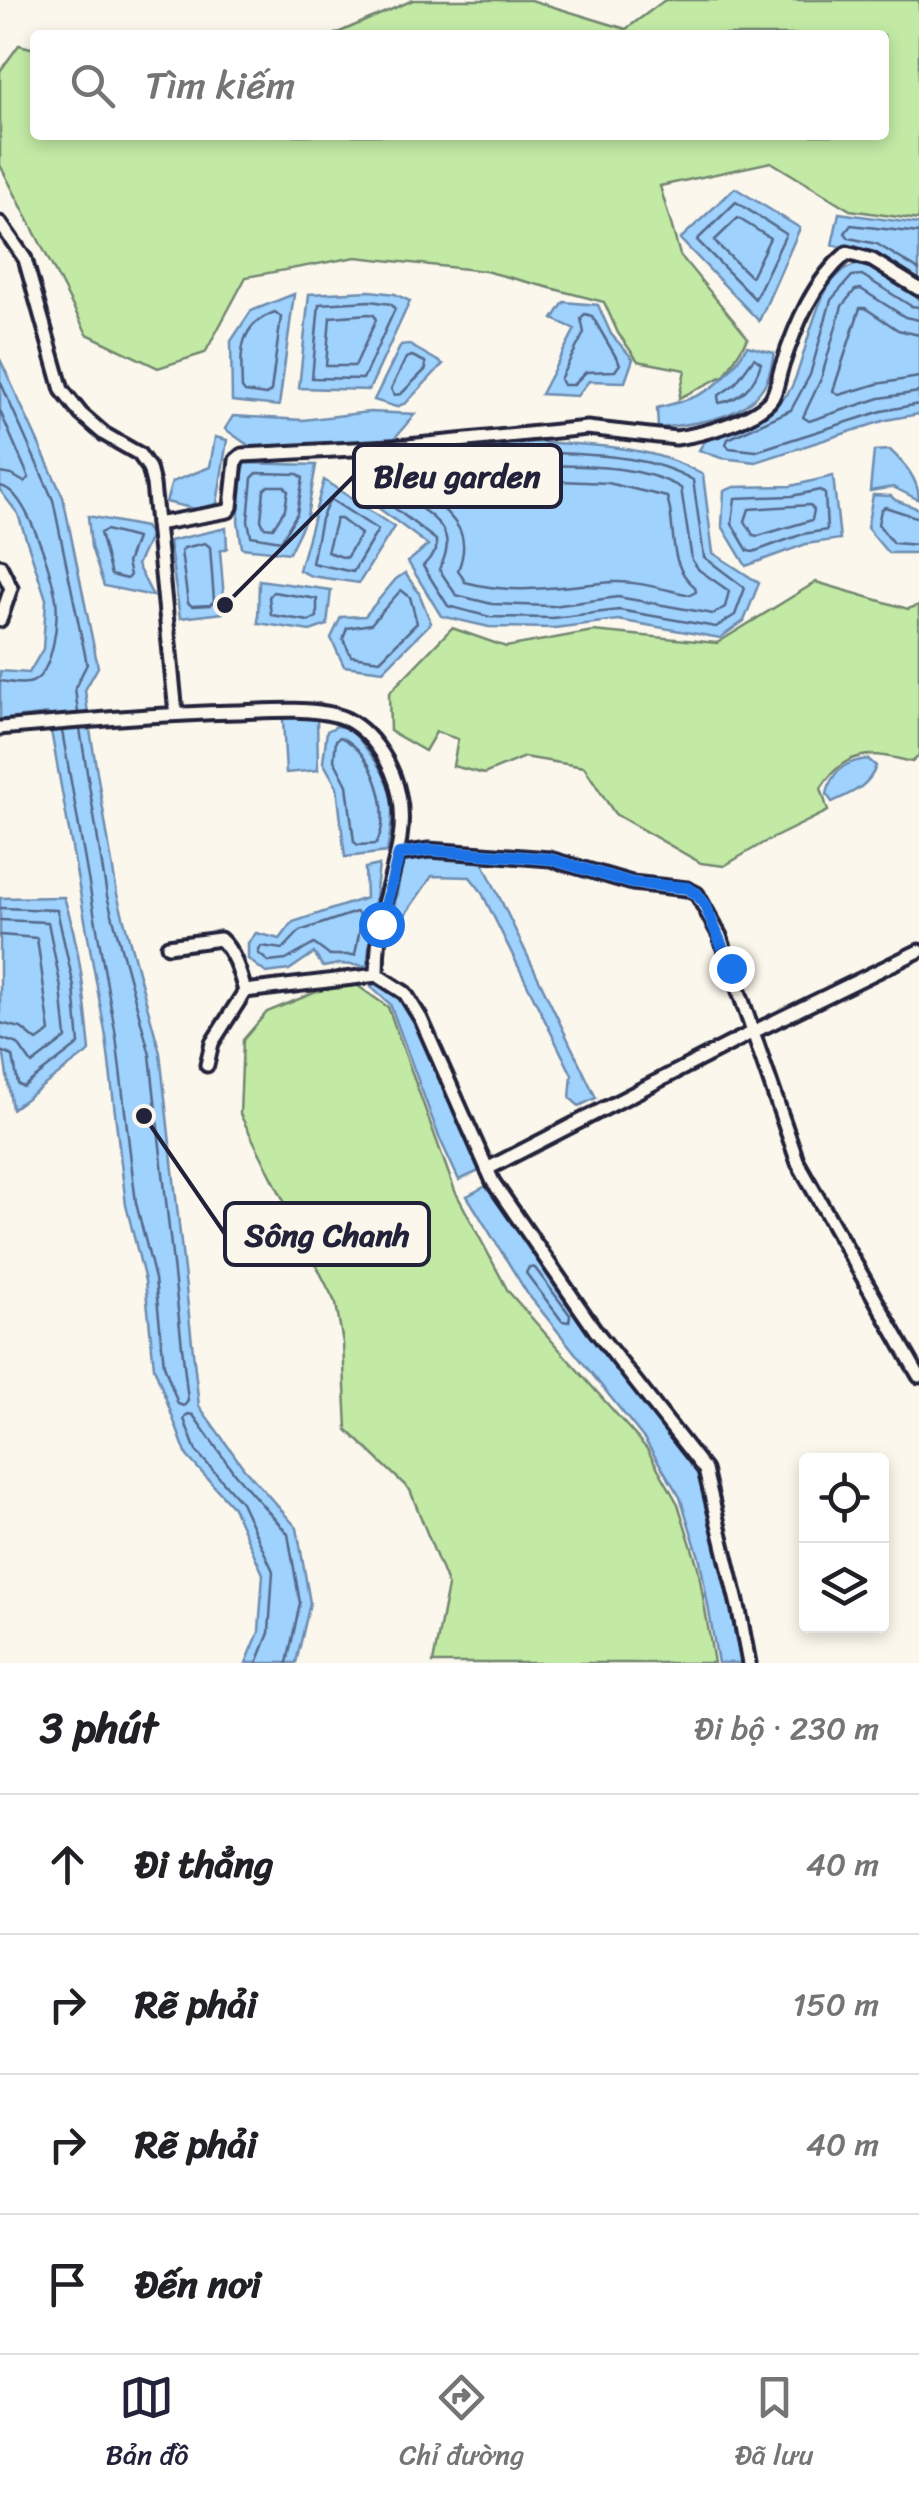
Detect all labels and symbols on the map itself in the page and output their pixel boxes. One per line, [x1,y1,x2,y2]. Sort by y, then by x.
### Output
callout: Bleu garden [354,445,561,507]
text: Bleu garden [373,448,541,505]
route start [359,902,405,948]
route end [709,946,755,992]
callout: Sông Chanh [225,1203,429,1265]
text: Sông Chanh [244,1207,410,1264]

